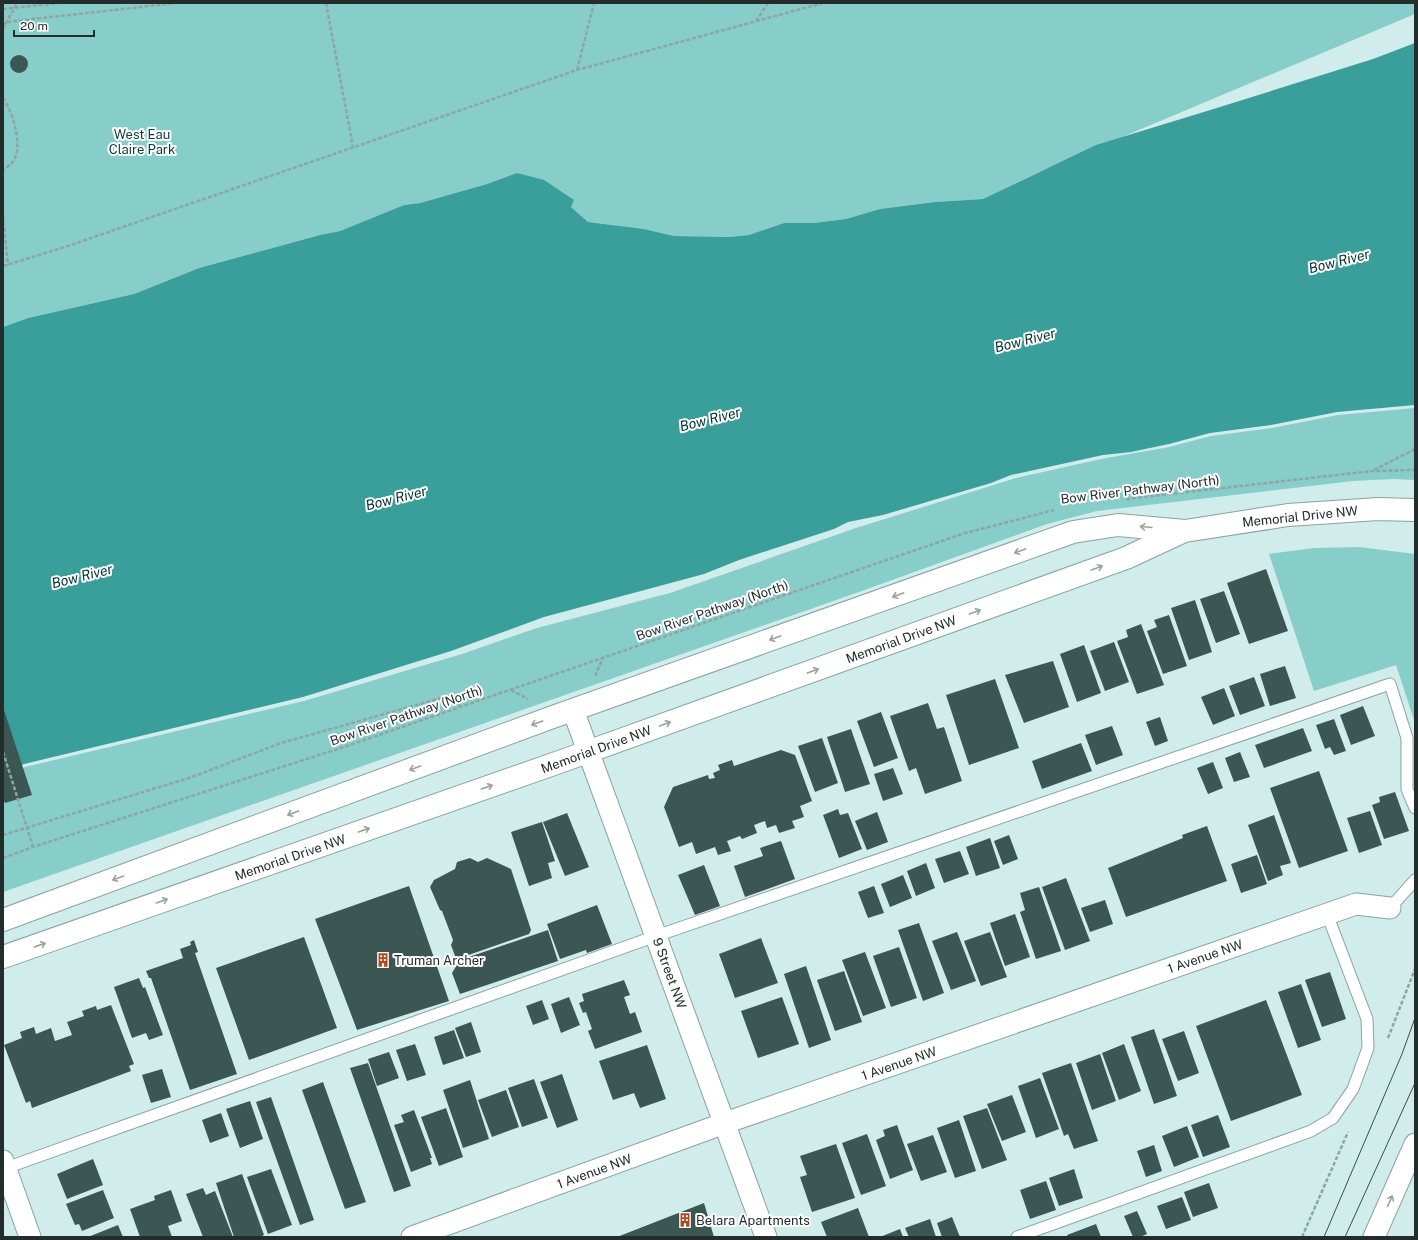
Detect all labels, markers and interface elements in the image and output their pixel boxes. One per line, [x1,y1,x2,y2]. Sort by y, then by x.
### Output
scale bar [14,12,94,38]
text: 20 m [20,19,48,33]
park label: West Eau Claire Park [109,127,175,157]
water label: Bow River [1307,246,1372,276]
water label: Bow River [993,325,1058,355]
water label: Bow River [678,404,743,434]
street label: Bow River Pathway (North) [1060,472,1220,507]
water label: Bow River [364,483,429,513]
street label: Memorial Drive NW [1241,503,1359,530]
one-way arrow [1140,524,1153,531]
one-way arrow [1014,548,1027,555]
water label: Bow River [50,561,115,591]
one-way arrow [1091,564,1103,572]
street label: Bow River Pathway (North) [634,577,790,644]
one-way arrow [892,591,904,599]
one-way arrow [969,608,981,616]
street label: Memorial Drive NW [844,612,959,666]
one-way arrow [769,635,782,642]
one-way arrow [807,666,819,674]
street label: Bow River Pathway (North) [328,682,484,749]
one-way arrow [530,720,543,727]
one-way arrow [658,720,671,727]
street label: Memorial Drive NW [539,722,654,776]
one-way arrow [409,765,421,773]
one-way arrow [481,783,493,791]
one-way arrow [287,810,299,818]
one-way arrow [358,826,370,834]
street label: Memorial Drive NW [233,831,348,884]
one-way arrow [113,874,125,882]
one-way arrow [156,897,168,905]
street label: 9 Street NW [650,936,690,1011]
street label: 1 Avenue NW [1166,936,1245,976]
one-way arrow [33,940,45,948]
building icon: Truman Archer [375,952,391,968]
place label: Truman Archer [394,953,484,968]
street label: 1 Avenue NW [860,1043,939,1083]
street label: 1 Avenue NW [555,1151,634,1192]
one-way arrow [1387,1196,1394,1208]
building icon: Belara Apartments [677,1212,693,1228]
place label: Belara Apartments [696,1213,810,1228]

